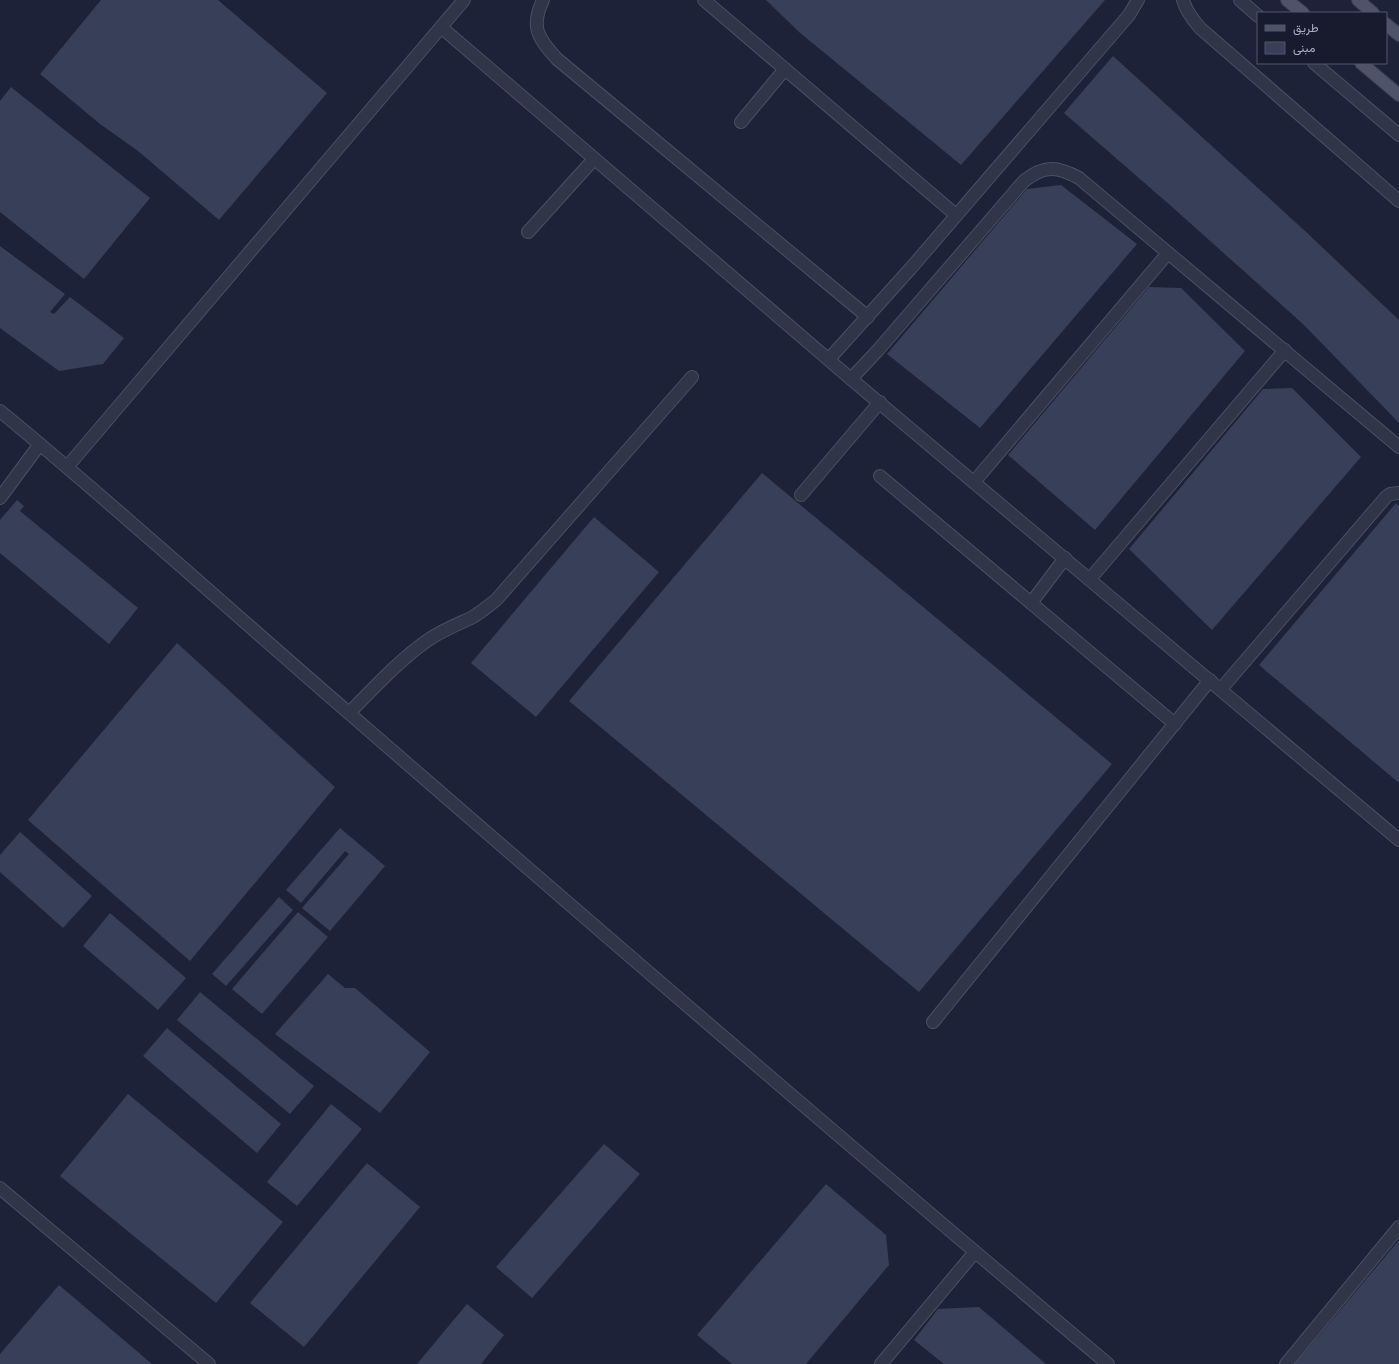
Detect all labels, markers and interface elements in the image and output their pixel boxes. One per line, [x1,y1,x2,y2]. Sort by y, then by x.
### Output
legend [1257,12,1387,64]
text: طريق [1293,20,1319,36]
text: مبنى [1293,40,1315,56]

